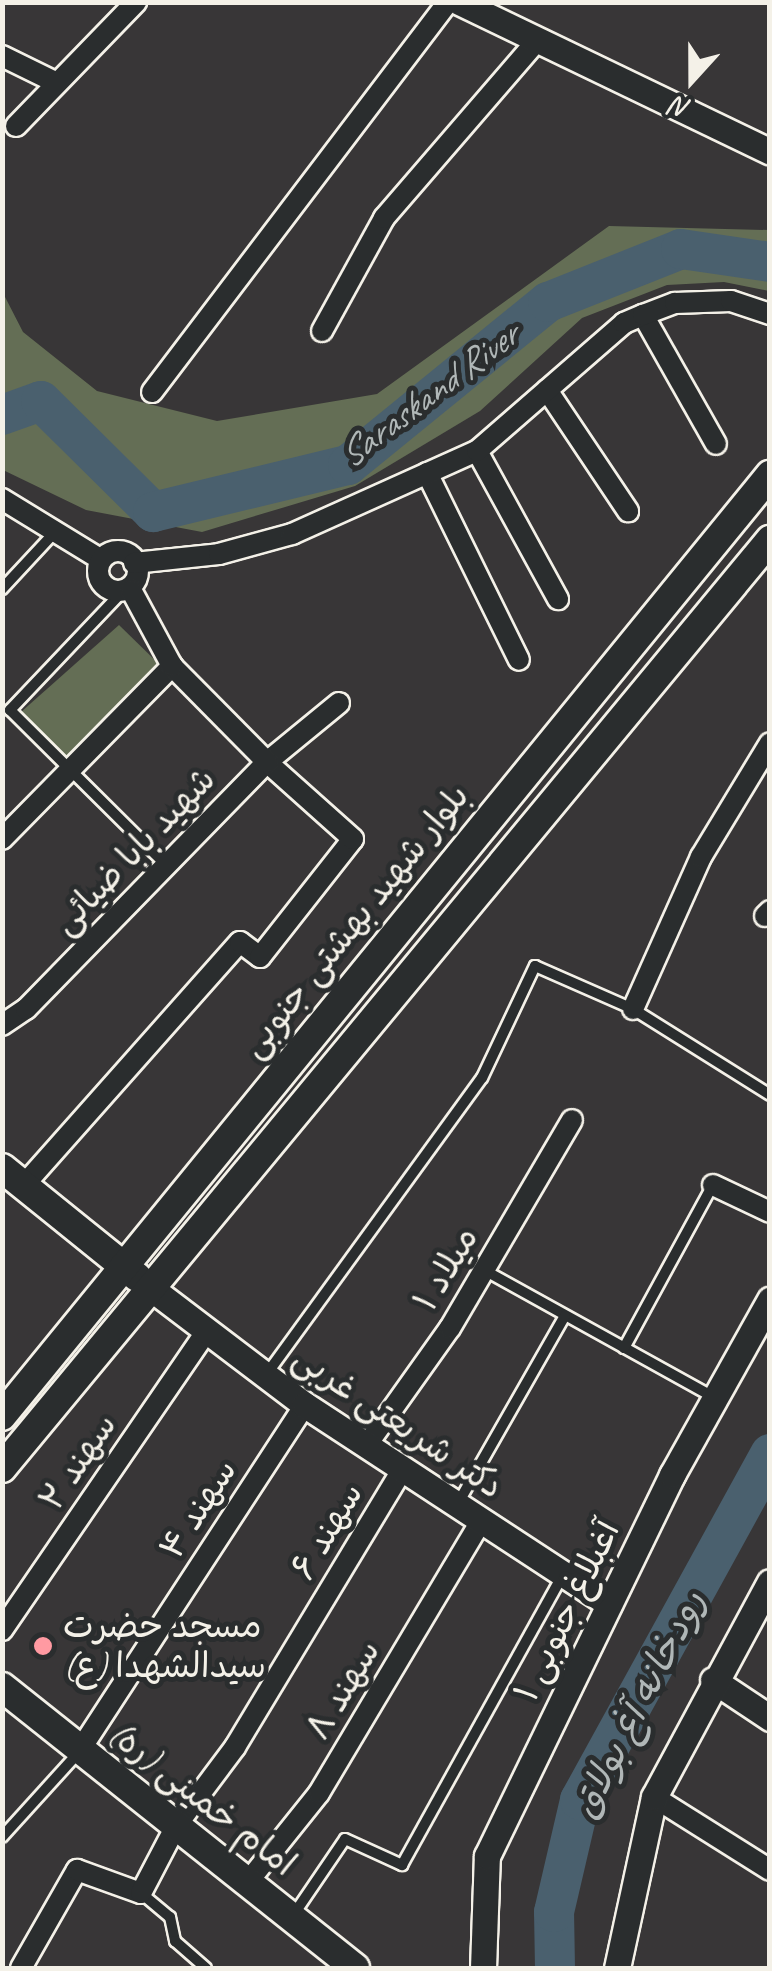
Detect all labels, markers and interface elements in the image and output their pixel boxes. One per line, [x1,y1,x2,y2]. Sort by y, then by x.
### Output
north arrow [642,30,742,130]
text: N [667,89,695,128]
water label: Saraskand River [329,312,527,478]
street label: شهيد بابا ضيائی [44,759,224,943]
street label: بلوار شهید بهشتی جنوبی [232,776,478,1066]
street label: میلاد ۱ [405,1219,487,1319]
street label: دکتر شریعتی غربی [285,1336,511,1508]
street label: سهند ۲ [30,1405,126,1519]
street label: سهند ۴ [150,1451,246,1567]
street label: سهند ۶ [282,1475,372,1587]
street label: آغبلاغ جنوبی ۱ [505,1514,629,1708]
water label: رودخانه آغ بولاق [561,1583,715,1825]
place label: مسجد حضرت سیدالشهدا (ع) [63,1605,266,1687]
street label: سهند ۸ [297,1632,389,1748]
marker: مسجد حضرت سیدالشهدا (ع) [32,1635,54,1657]
street label: امام خمینی (ره) [100,1713,304,1885]

